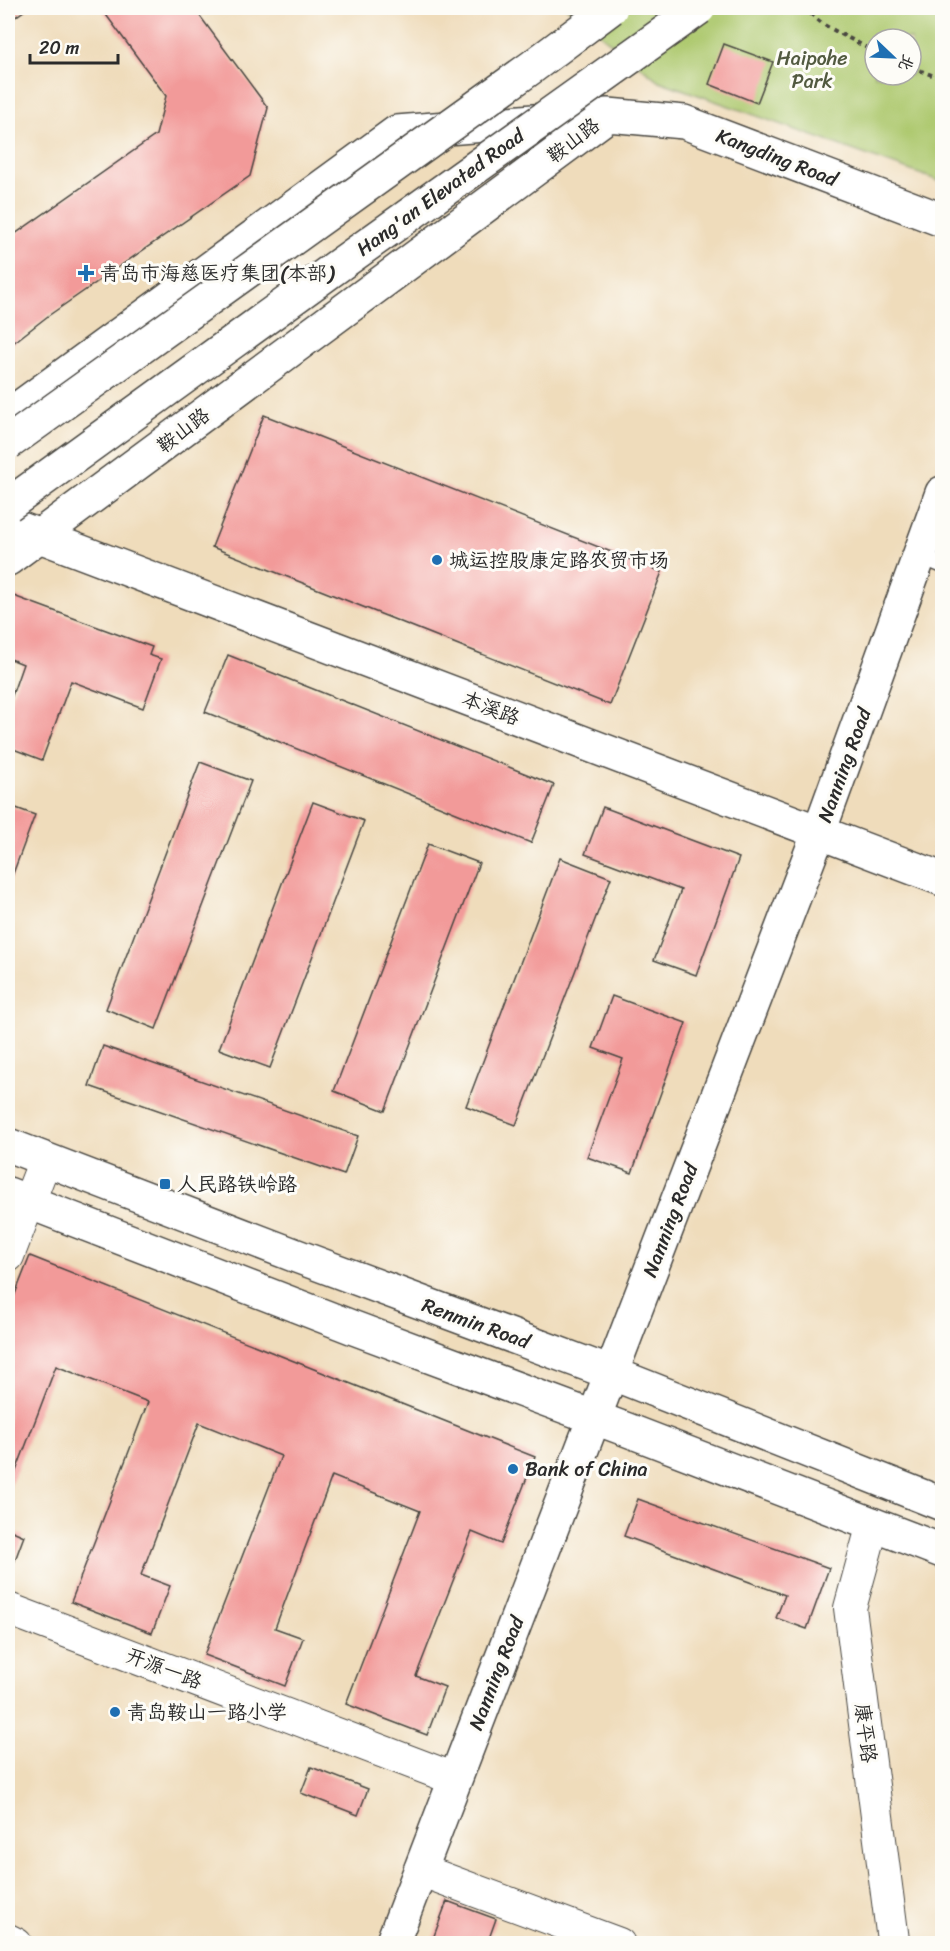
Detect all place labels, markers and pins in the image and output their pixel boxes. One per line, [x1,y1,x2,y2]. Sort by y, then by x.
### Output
place label: 青岛市海慈医疗集团(本部) [100,256,335,291]
marker: 青岛市海慈医疗集团(本部) [77,264,95,282]
place label: 城运控股康定路农贸市场 [449,543,669,578]
marker: 城运控股康定路农贸市场 [430,553,444,567]
place label: 人民路铁岭路 [177,1167,298,1202]
marker: 人民路铁岭路 [158,1177,172,1191]
place label: Bank of China [525,1452,648,1487]
marker: Bank of China [506,1462,520,1476]
place label: 青岛鞍山一路小学 [127,1695,287,1730]
marker: 青岛鞍山一路小学 [108,1705,122,1719]

